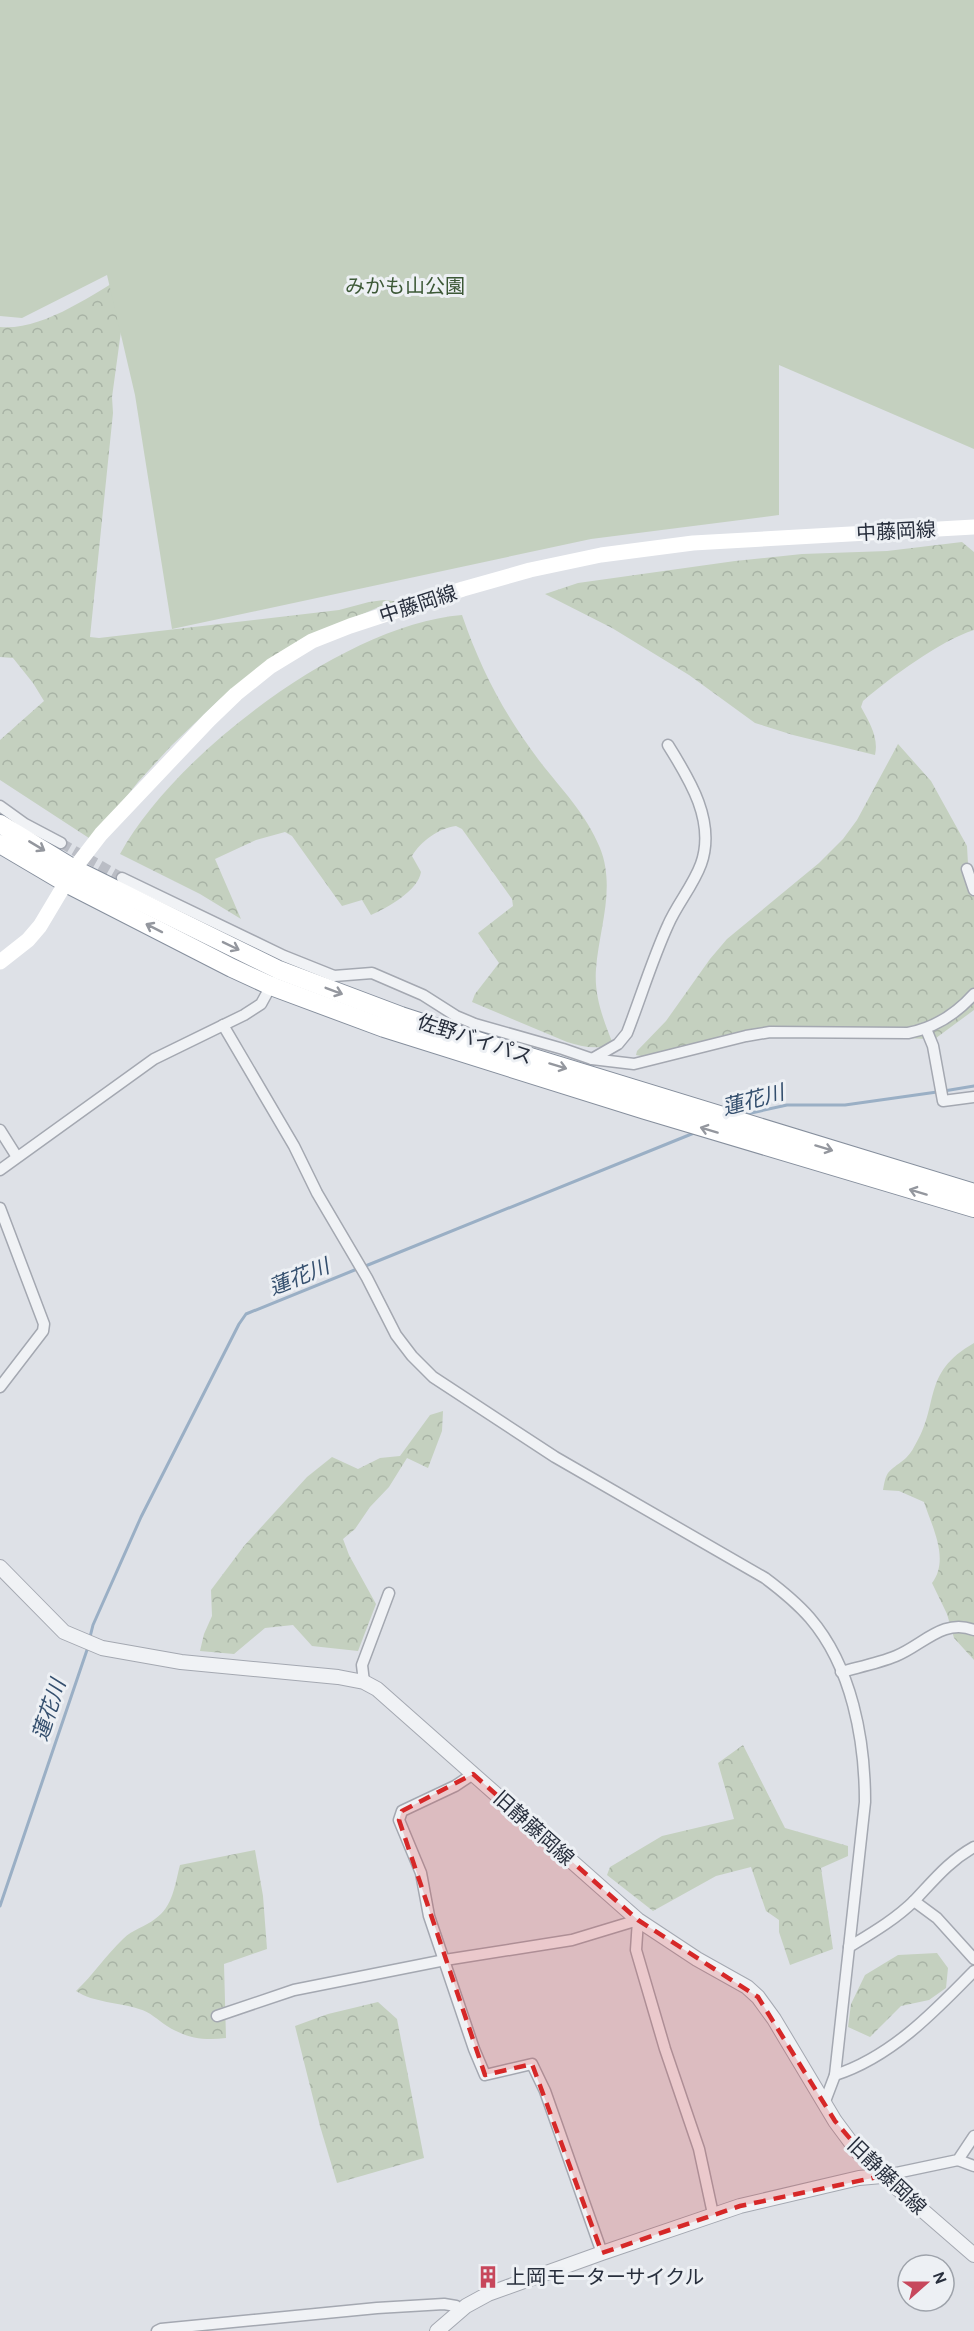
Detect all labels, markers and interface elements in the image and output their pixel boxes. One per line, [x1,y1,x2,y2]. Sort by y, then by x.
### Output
park label: みかも山公園 [345,274,465,298]
street label: 中藤岡線 [855,517,937,545]
street label: 中藤岡線 [376,580,460,628]
one-way arrow [28,841,45,853]
one-way arrow [145,922,163,933]
one-way arrow [222,941,240,953]
one-way arrow [324,986,342,997]
street label: 佐野バイパス [414,1009,536,1069]
one-way arrow [548,1061,567,1072]
water label: 蓮花川 [719,1079,788,1120]
one-way arrow [700,1124,719,1135]
one-way arrow [814,1143,833,1154]
one-way arrow [909,1186,928,1197]
water label: 蓮花川 [265,1252,335,1300]
water label: 蓮花川 [27,1674,71,1744]
street label: 旧静藤岡線 [489,1786,579,1870]
street label: 旧静藤岡線 [843,2133,931,2219]
north arrow [896,2253,956,2313]
building icon: 上岡モーターサイクル [475,2264,501,2290]
place label: 上岡モーターサイクル [506,2265,705,2289]
text: N [929,2269,950,2286]

